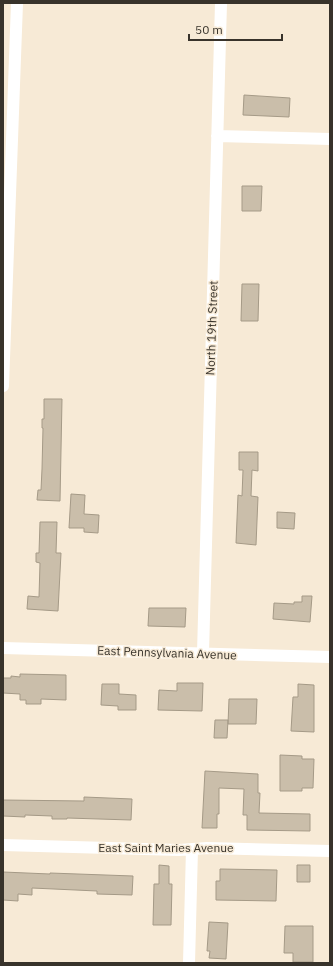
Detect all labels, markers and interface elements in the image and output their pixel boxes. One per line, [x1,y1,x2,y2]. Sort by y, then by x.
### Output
scale bar [189,16,282,42]
text: 50 m [195,22,223,37]
street label: North 19th Street [202,280,221,376]
street label: East Pennsylvania Avenue [97,643,237,662]
street label: East Saint Maries Avenue [98,840,234,855]

